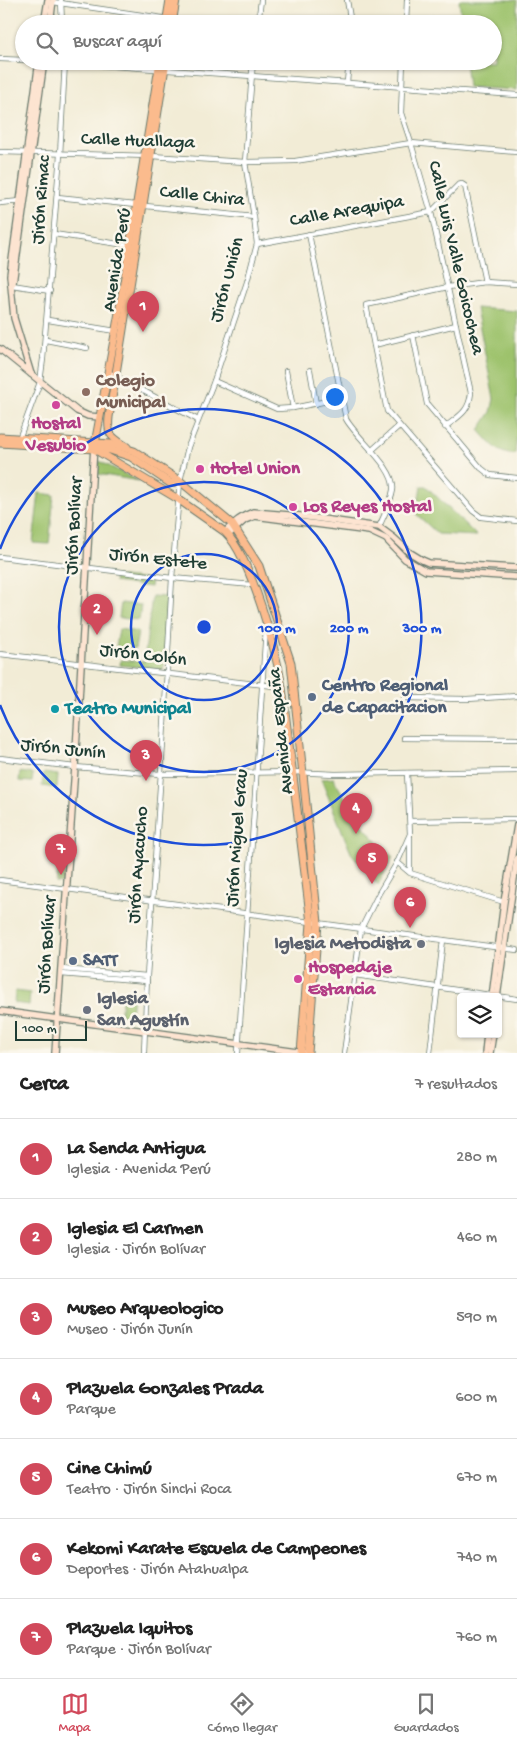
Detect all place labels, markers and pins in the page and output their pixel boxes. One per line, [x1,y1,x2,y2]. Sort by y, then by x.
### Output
pin: 1 [127,291,159,332]
place label: Colegio Municipal [95,370,166,415]
marker: Colegio Municipal [80,386,92,398]
marker: Hostal Vesubio [50,399,62,411]
place label: Hostal Vesubio [25,413,86,458]
place label: Hotel Union [210,458,301,481]
marker: Hotel Union [194,463,206,475]
place label: Los Reyes Hostal [303,496,432,519]
marker: Los Reyes Hostal [287,501,299,513]
pin: 2 [81,594,113,635]
centre of rings [195,618,213,636]
place label: Centro Regional de Capacitacion [321,675,448,720]
marker: Centro Regional de Capacitacion [306,691,318,703]
place label: Teatro Municipal [63,698,191,721]
marker: Teatro Municipal [49,703,61,715]
pin: 3 [130,740,162,781]
pin: 4 [340,793,372,834]
pin: 7 [45,834,77,875]
pin: 5 [356,843,388,884]
pin: 6 [394,887,426,928]
place label: Iglesia Metodista [274,933,412,956]
marker: Iglesia Metodista [415,938,427,950]
place label: SATT [83,950,119,973]
marker: SATT [67,955,79,967]
place label: Hospedaje Estancia [308,957,393,1002]
marker: Hospedaje Estancia [292,973,304,985]
place label: Iglesia San Agustín [97,988,190,1033]
marker: Iglesia San Agustín [81,1004,93,1016]

